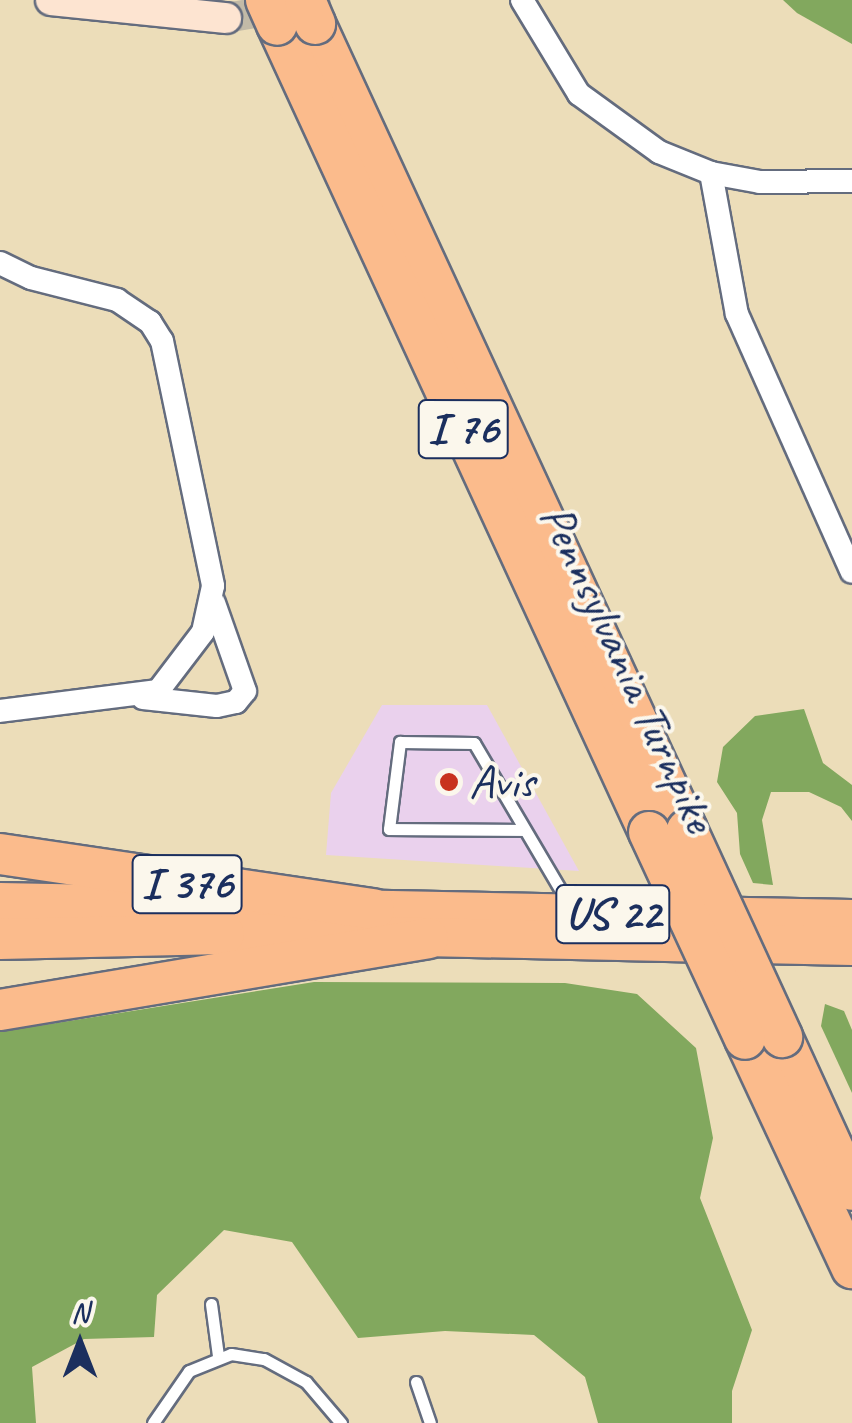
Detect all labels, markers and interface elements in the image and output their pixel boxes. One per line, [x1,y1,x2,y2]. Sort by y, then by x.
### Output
road number: I 76 [416,389,510,469]
street label: Pennsylvania Turnpike [527,495,729,841]
place label: Avis [469,753,535,811]
marker: Avis [438,771,460,793]
road number: I 376 [130,844,244,924]
road number: US 22 [553,874,673,954]
north arrow [30,1293,130,1393]
text: N [71,1295,89,1330]

